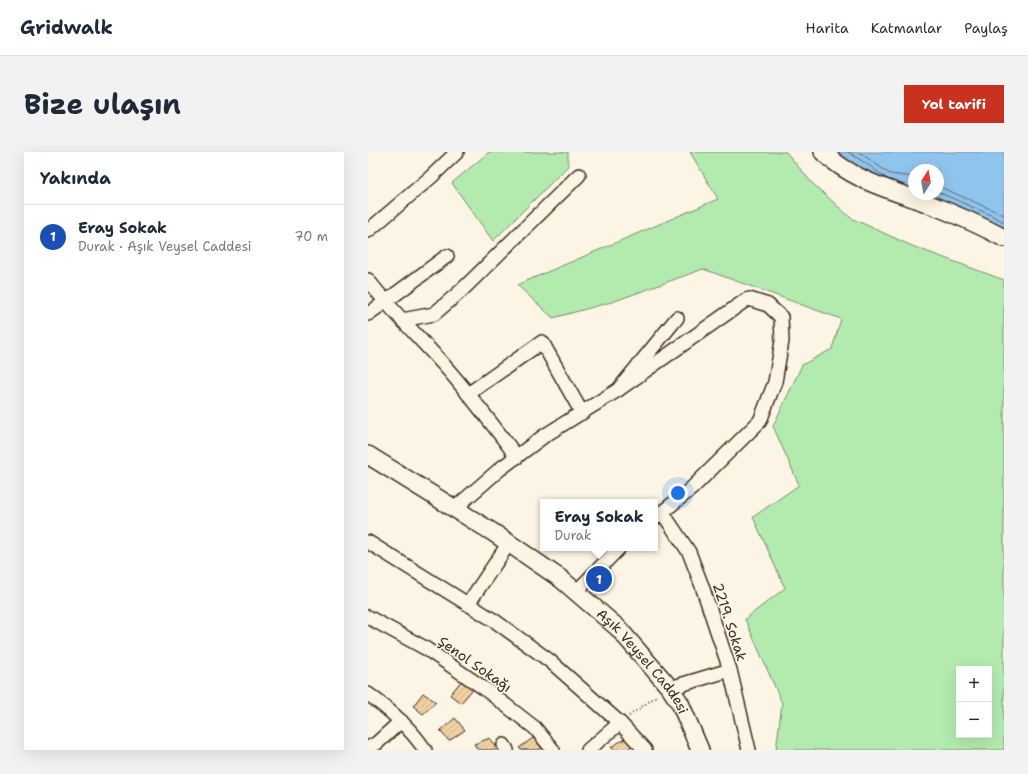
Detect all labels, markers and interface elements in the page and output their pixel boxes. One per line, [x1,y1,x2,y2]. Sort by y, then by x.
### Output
text: Gridwalk [20,15,113,40]
text: Harita [806,19,849,37]
text: Katmanlar [871,19,942,37]
text: Paylaş [964,19,1008,37]
text: Bize ulaşın [24,85,181,123]
button: Yol tarifi [904,85,1004,123]
north arrow [908,164,944,200]
text: Yakında [40,167,111,189]
text: Eray Sokak [78,218,167,238]
text: 1 [50,228,56,245]
text: 70 m [294,228,328,245]
text: Durak · Aşık Veysel Caddesi [78,238,252,255]
your location [668,483,688,503]
popup [540,499,658,551]
text: Eray Sokak [555,507,643,527]
text: Durak [555,527,591,544]
pin: 1 [586,564,612,594]
street label: 2219. Sokak [709,581,751,663]
street label: Aşık Veysel Caddesi [593,605,693,717]
street label: Şenol Sokağı [435,632,515,696]
map controls [956,666,992,738]
button: + [956,666,992,702]
button: − [956,702,992,738]

